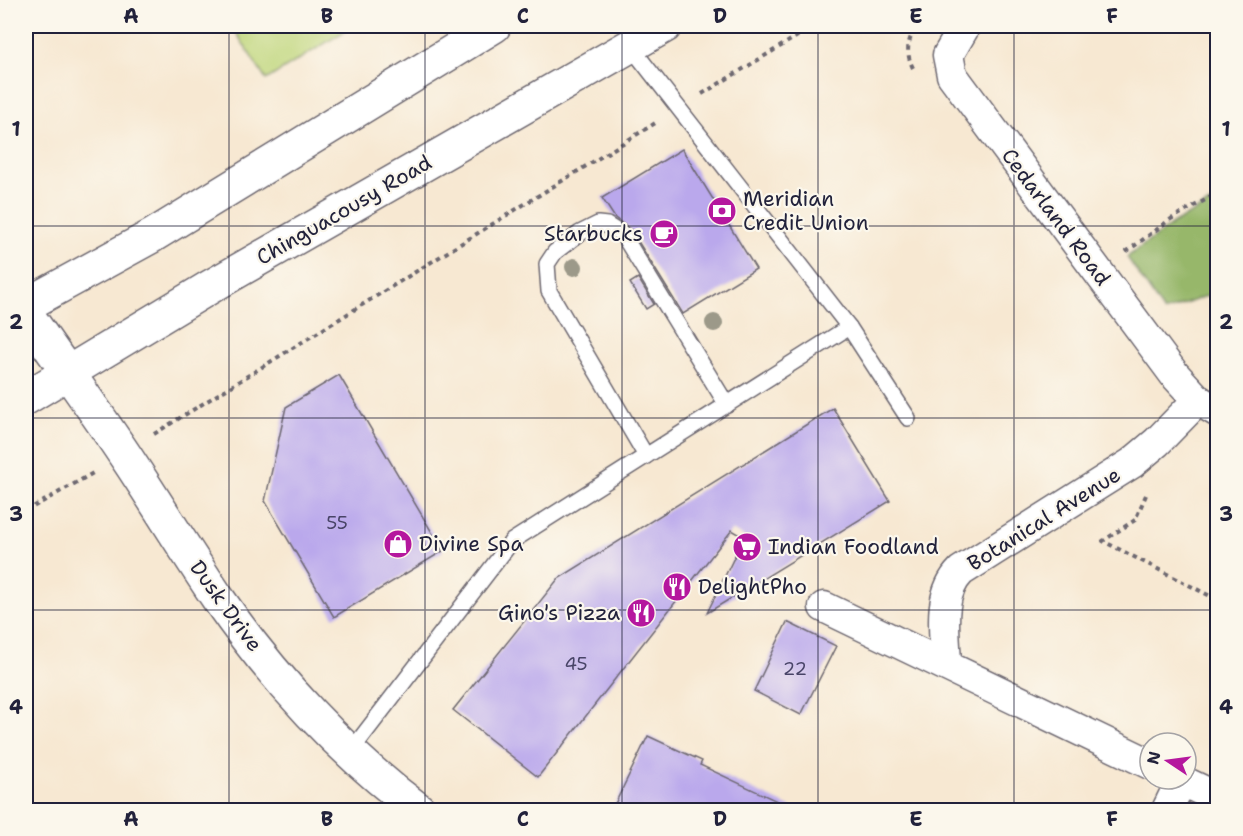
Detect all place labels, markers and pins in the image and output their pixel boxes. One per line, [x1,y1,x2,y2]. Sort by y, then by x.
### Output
place label: Meridian Credit Union [743,185,869,237]
bank icon: Meridian Credit Union [706,195,738,227]
cafe icon: Starbucks [648,218,680,250]
place label: Starbucks [544,220,643,248]
shop icon: Divine Spa [382,528,414,560]
place label: Divine Spa [419,530,523,558]
supermarket icon: Indian Foodland [731,531,763,563]
place label: Indian Foodland [768,533,939,561]
restaurant icon: DelightPho [661,571,693,603]
place label: DelightPho [698,573,807,601]
restaurant icon: Gino's Pizza [625,597,657,629]
place label: Gino's Pizza [498,599,620,627]

